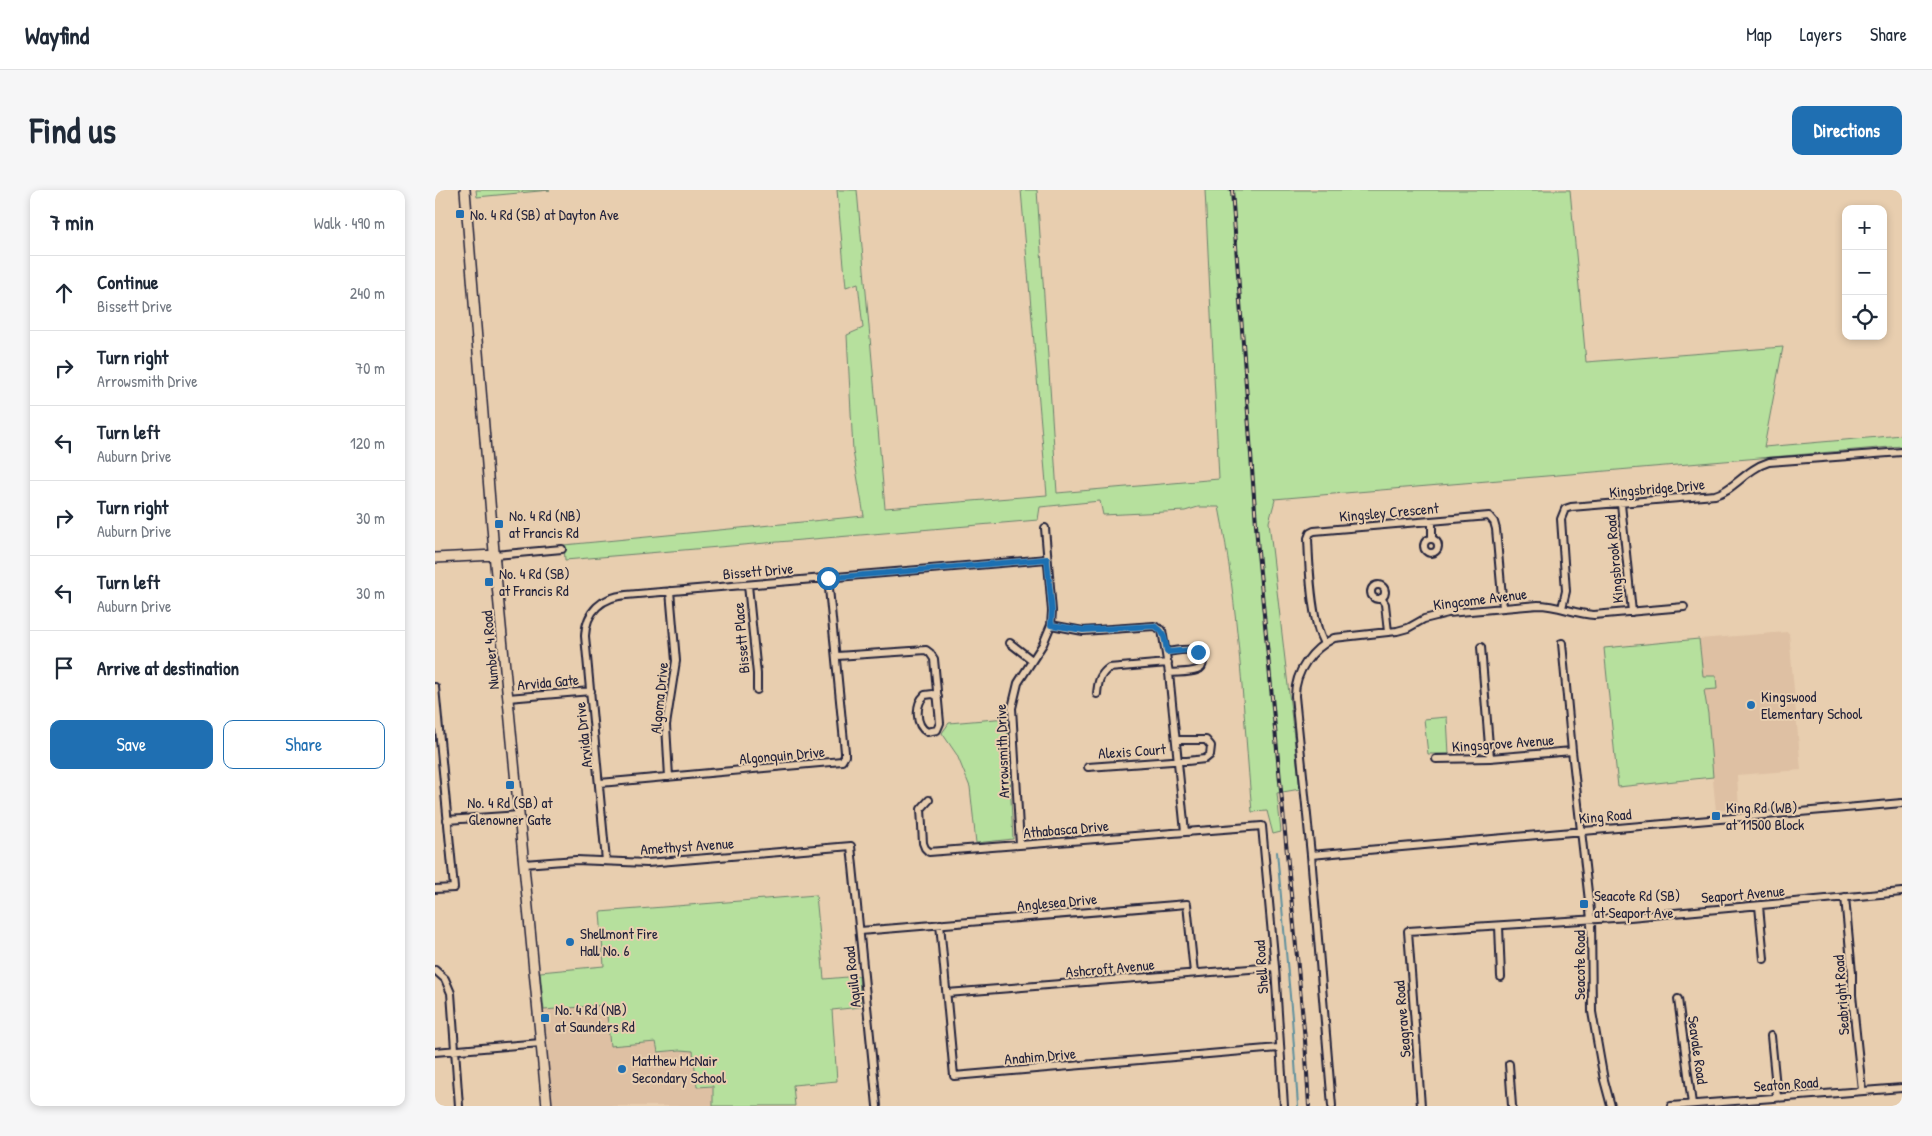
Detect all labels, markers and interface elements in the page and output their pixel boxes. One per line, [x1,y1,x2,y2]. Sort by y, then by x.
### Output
text: Wayfind [25,19,89,51]
text: Map [1746,22,1772,47]
text: Layers [1800,22,1842,47]
text: Share [1870,22,1907,47]
button: Directions [1792,106,1902,155]
text: Find us [30,107,116,154]
place label: No. 4 Rd (SB) at Dayton Ave [470,204,619,225]
map controls [1842,205,1887,340]
button: + [1842,205,1887,250]
text: 7 min [50,208,94,237]
marker: No. 4 Rd (SB) at Dayton Ave [454,208,466,220]
text: Walk · 490 m [314,212,385,234]
button: − [1842,250,1887,295]
text: Continue [97,269,158,295]
icon: ahead [50,279,78,307]
text: 240 m [350,282,385,304]
text: Bissett Drive [97,295,172,317]
button: locate [1842,295,1887,340]
text: Turn right [97,344,168,370]
icon: right [50,354,78,382]
text: 70 m [355,357,385,379]
text: Arrowsmith Drive [97,370,198,392]
text: Turn left [97,419,160,445]
icon: left [50,429,78,457]
text: 120 m [350,432,385,454]
text: Auburn Drive [97,445,171,467]
street label: Kingsbridge Drive [1608,473,1706,503]
text: Turn right [97,494,168,520]
street label: Kingsley Crescent [1338,497,1440,527]
icon: right [50,504,78,532]
place label: No. 4 Rd (NB) at Francis Rd [509,505,581,543]
text: 30 m [356,507,385,529]
street label: Kingsbrook Road [1600,514,1628,604]
marker: No. 4 Rd (NB) at Francis Rd [493,518,505,530]
text: Auburn Drive [97,520,171,542]
street label: Bissett Drive [722,557,794,585]
place label: No. 4 Rd (SB) at Francis Rd [499,563,570,601]
route start [817,567,840,590]
text: Turn left [97,569,160,595]
marker: No. 4 Rd (SB) at Francis Rd [483,576,495,588]
icon: left [50,579,78,607]
text: 30 m [356,582,385,604]
street label: Kingcome Avenue [1432,583,1528,615]
text: Auburn Drive [97,595,171,617]
street label: Bissett Place [727,602,755,674]
street label: Number 4 Road [476,609,504,690]
route end [1187,641,1210,664]
icon: arrive [50,654,78,682]
text: Arrive at destination [97,655,239,681]
street label: Algoma Drive [645,661,673,735]
street label: Arvida Gate [516,669,580,695]
place label: Kingswood Elementary School [1761,686,1862,724]
marker: Kingswood Elementary School [1745,699,1757,711]
street label: Arvida Drive [569,701,597,769]
street label: Arrowsmith Drive [990,703,1014,799]
button: Save [50,720,213,769]
button: Share [223,720,385,769]
street label: Kingsgrove Avenue [1451,729,1555,757]
street label: Alexis Court [1097,738,1167,764]
street label: Algonquin Drive [738,741,826,769]
marker: No. 4 Rd (SB) at Glenowner Gate [504,779,516,791]
place label: No. 4 Rd (SB) at Glenowner Gate [467,792,553,830]
place label: King Rd (WB) at 11500 Block [1726,797,1804,835]
street label: King Road [1578,803,1632,829]
marker: King Rd (WB) at 11500 Block [1710,810,1722,822]
street label: Athabasca Drive [1022,815,1110,843]
street label: Amethyst Avenue [640,832,735,860]
street label: Seaport Avenue [1700,880,1786,908]
place label: Seacote Rd (SB) at Seaport Ave [1594,885,1680,923]
street label: Anglesea Drive [1016,888,1098,916]
marker: Seacote Rd (SB) at Seaport Ave [1578,898,1590,910]
place label: Shellmont Fire Hall No. 6 [580,923,658,961]
street label: Seacote Road [1569,930,1590,1000]
marker: Shellmont Fire Hall No. 6 [564,936,576,948]
street label: Shell Road [1249,939,1273,994]
street label: Aquila Road [838,945,866,1009]
street label: Ashcroft Avenue [1065,954,1155,982]
street label: Seabright Road [1828,954,1854,1036]
street label: Seagrave Road [1388,980,1416,1058]
place label: No. 4 Rd (NB) at Saunders Rd [555,999,635,1037]
marker: No. 4 Rd (NB) at Saunders Rd [539,1012,551,1024]
street label: Seavale Road [1683,1015,1713,1086]
street label: Anahim Drive [1003,1042,1077,1070]
place label: Matthew McNair Secondary School [632,1050,726,1088]
marker: Matthew McNair Secondary School [616,1063,628,1075]
street label: Seaton Road [1753,1071,1819,1097]

